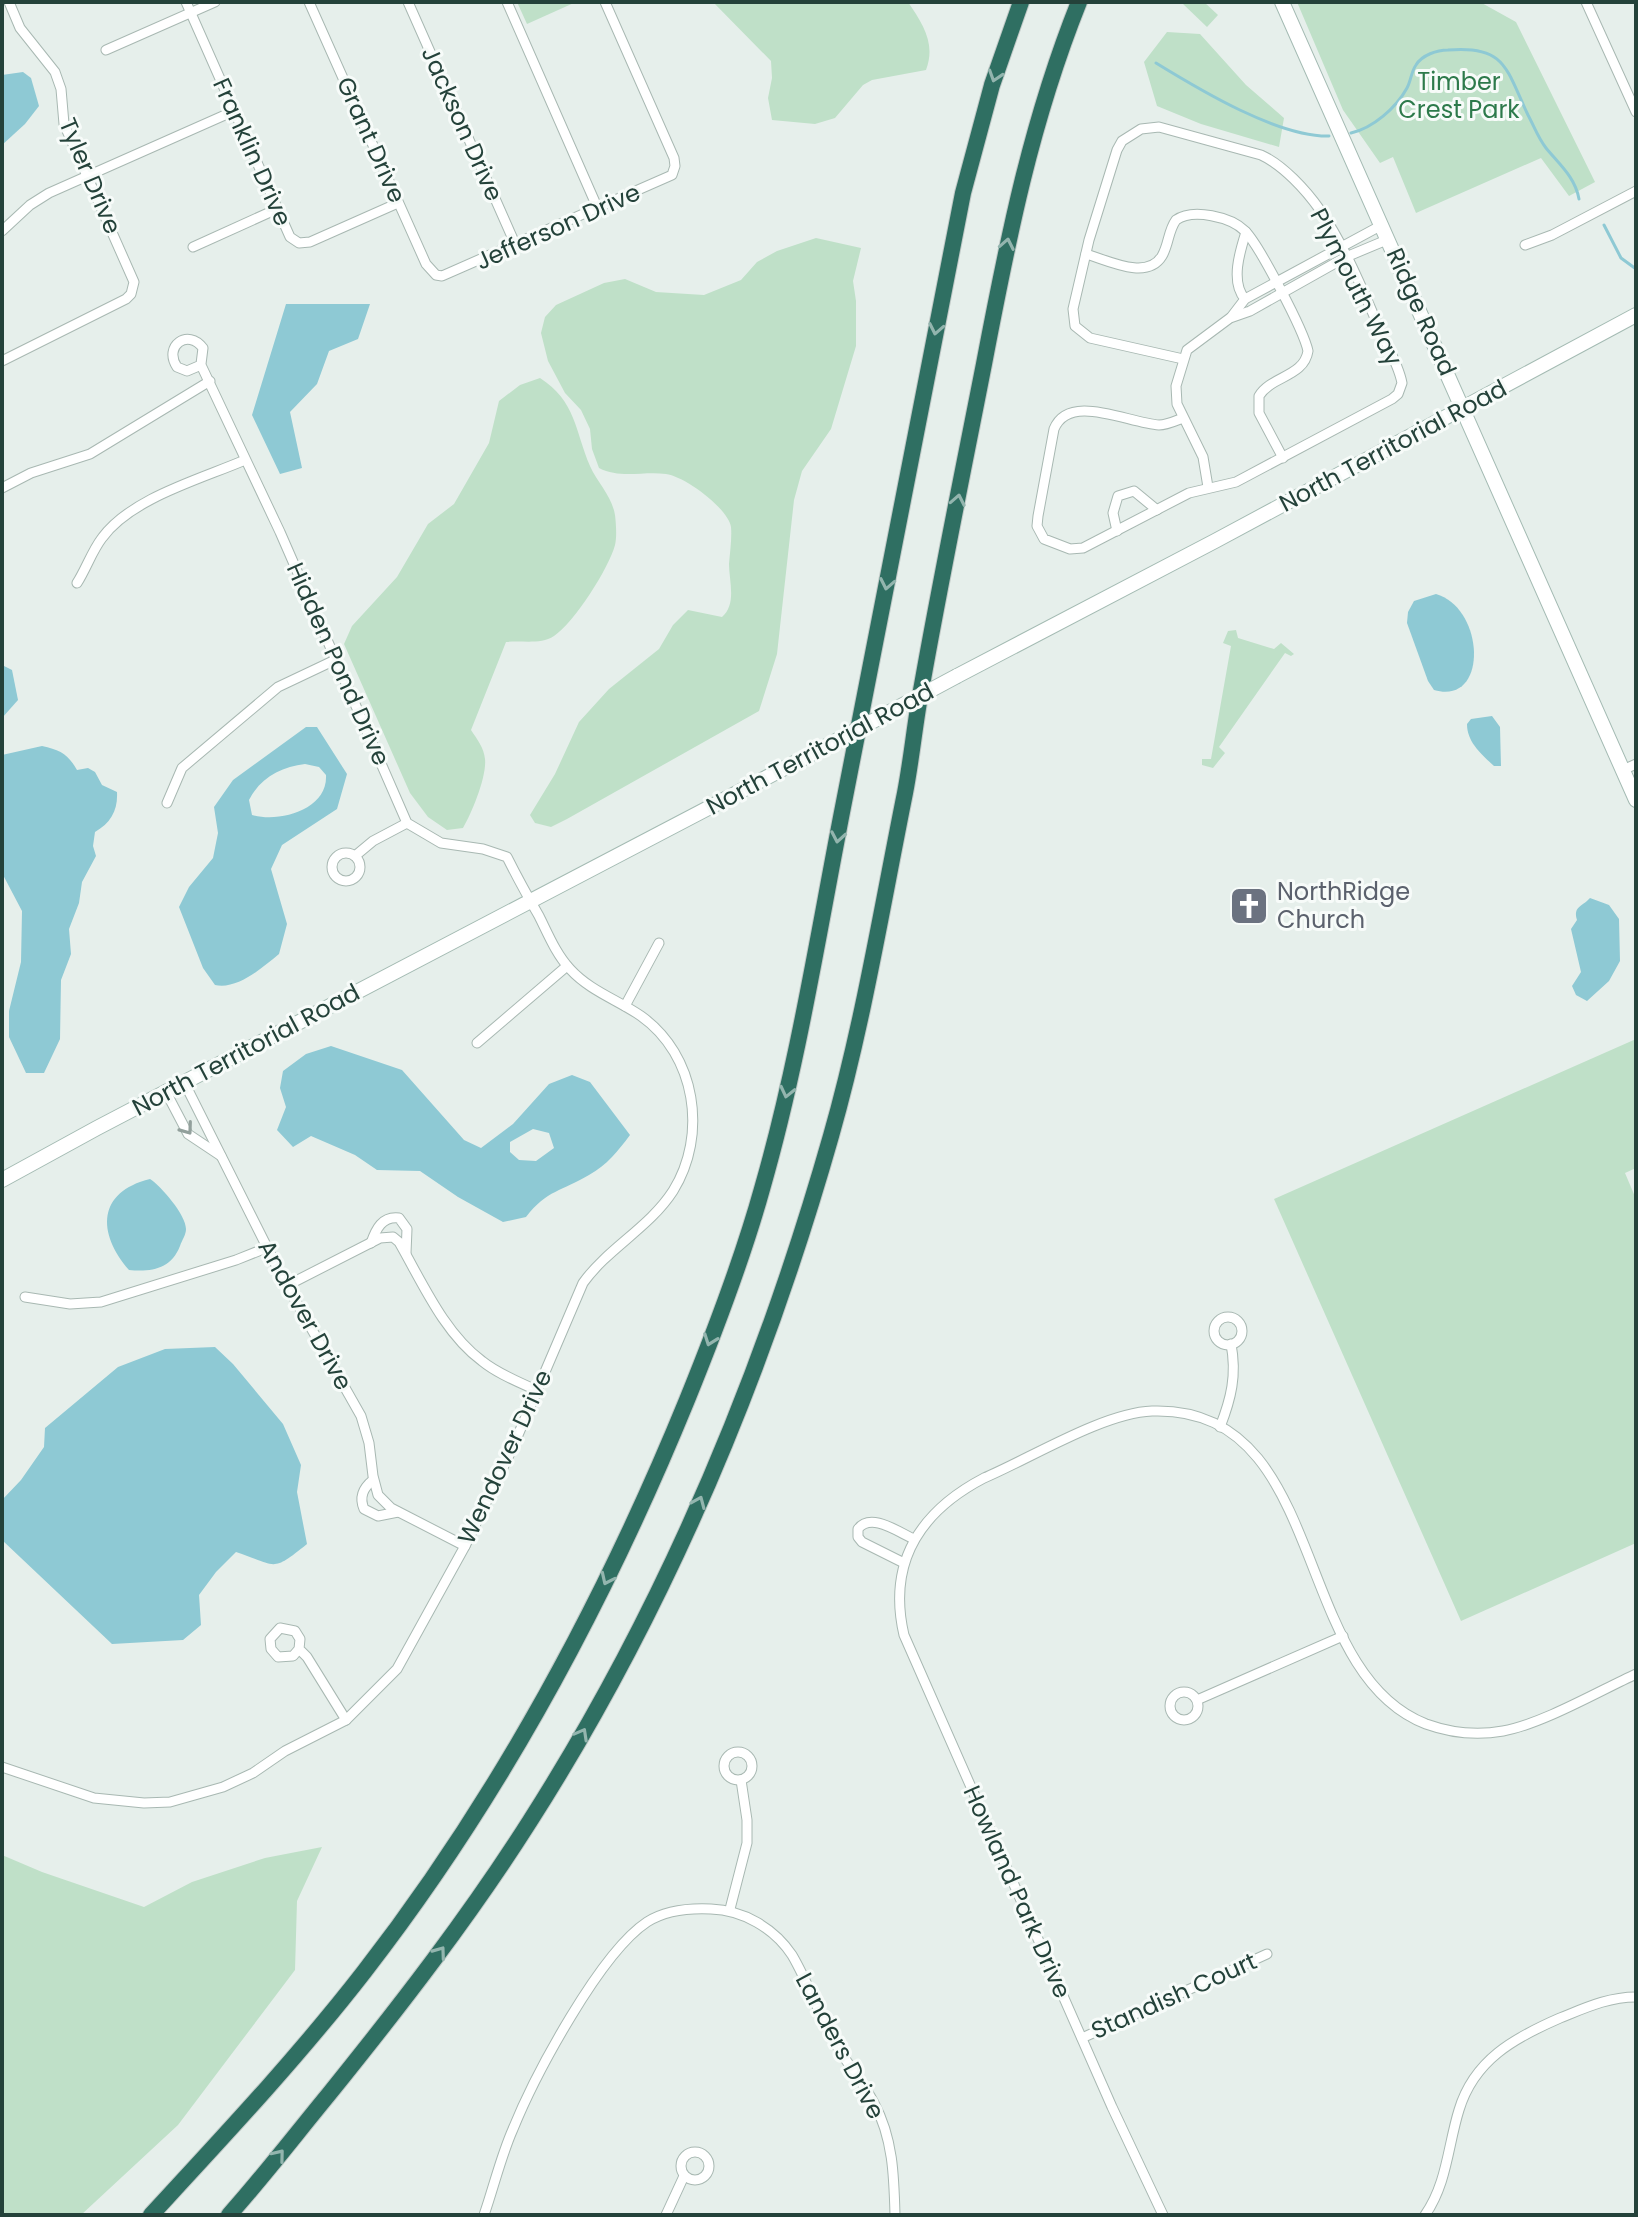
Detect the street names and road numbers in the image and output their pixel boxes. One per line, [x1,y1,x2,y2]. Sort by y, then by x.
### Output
street label: Jackson Drive [414,41,511,206]
street label: Grant Drive [329,72,414,208]
street label: Franklin Drive [205,73,300,231]
street label: Tyler Drive [51,113,130,239]
street label: Jefferson Drive [470,175,645,278]
street label: Plymouth Way [1303,202,1411,372]
street label: Ridge Road [1379,243,1464,381]
street label: North Territorial Road [1273,372,1512,520]
street label: Hidden Pond Drive [279,557,398,771]
street label: North Territorial Road [700,675,939,823]
street label: North Territorial Road [126,976,365,1124]
street label: Andover Drive [251,1234,360,1396]
street label: Wendover Drive [450,1364,559,1549]
street label: Howland Park Drive [956,1780,1079,2003]
street label: Standish Court [1086,1944,1262,2047]
street label: Landers Drive [788,1967,893,2125]

